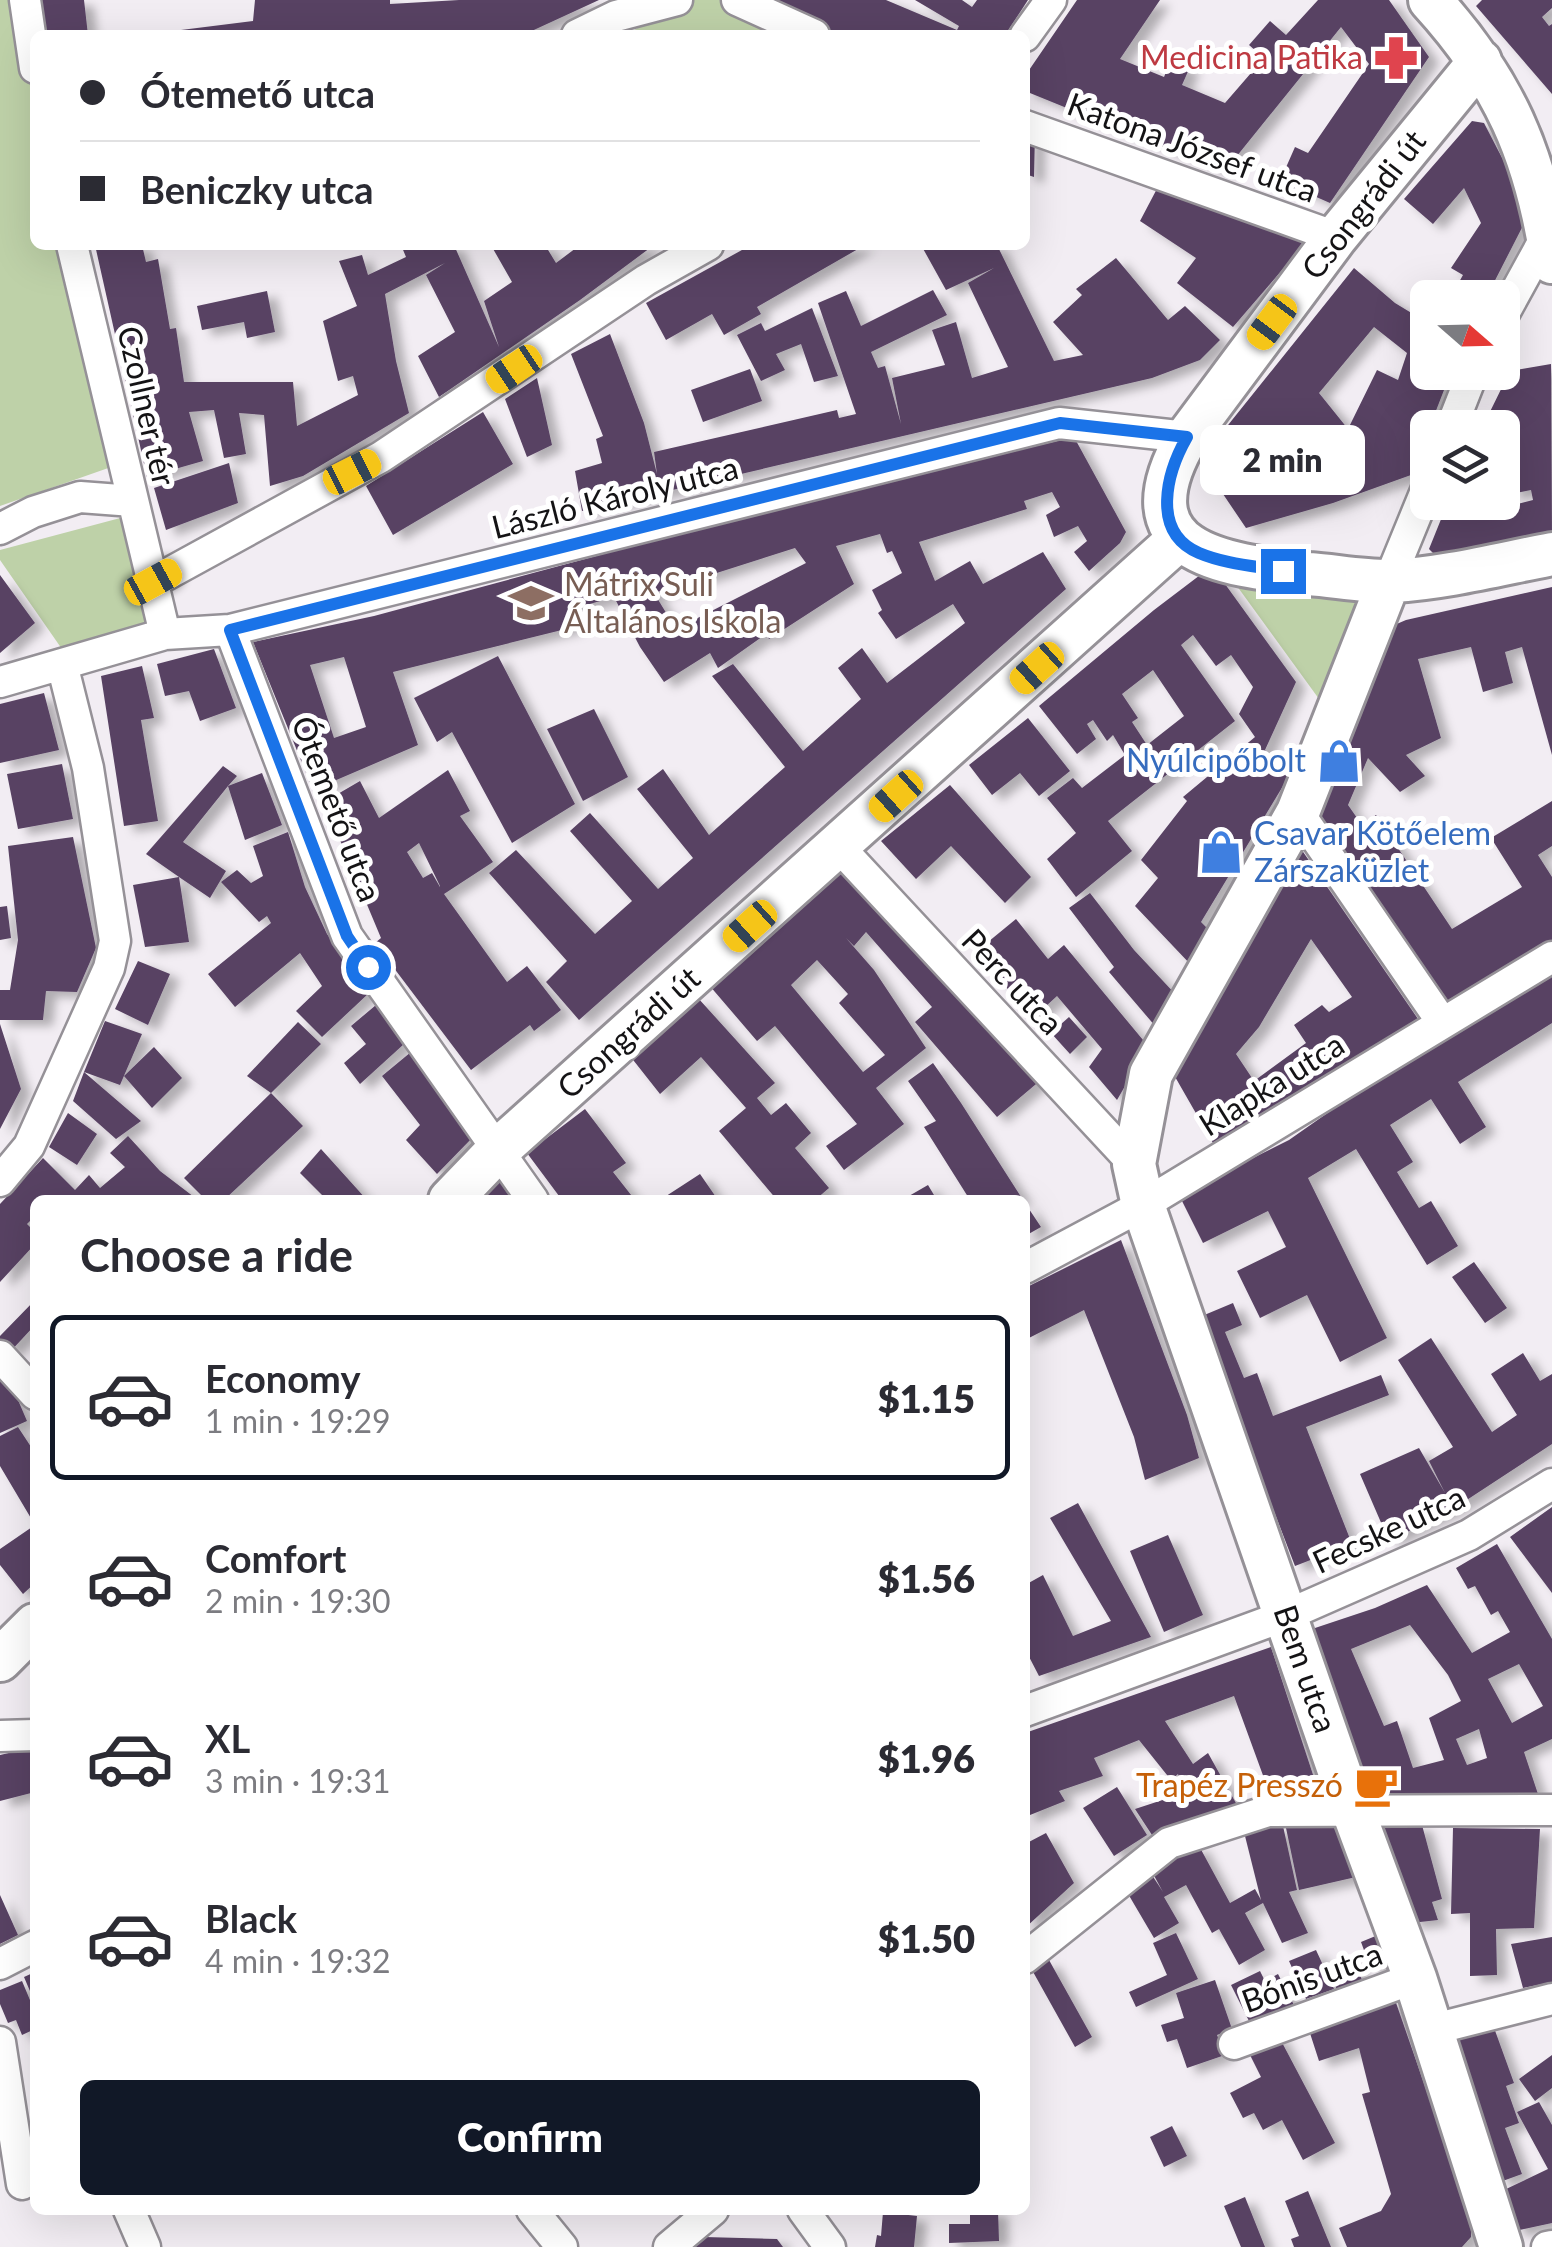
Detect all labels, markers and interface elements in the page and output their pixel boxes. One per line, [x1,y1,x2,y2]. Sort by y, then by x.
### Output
pharmacy icon: Medicina Patika [1372,34,1420,82]
place label: Medicina Patika [1140,37,1363,76]
text: Ótemető utca [140,70,375,116]
street label: Katona József utca [1063,83,1322,210]
street label: Csongrádi út [1293,121,1433,286]
text: Beniczky utca [140,166,374,212]
north arrow [1410,280,1520,390]
map controls [1410,280,1520,520]
car [1242,289,1302,355]
street label: Czollner tér [110,322,185,490]
car [481,340,547,398]
button: layers [1410,410,1520,520]
callout: 2 min [1200,426,1366,496]
text: 2 min [1243,440,1322,479]
car [318,445,386,499]
street label: László Károly utca [487,447,742,546]
route end [1261,549,1306,594]
car [119,554,187,610]
place label: Mátrix Suli Általános Iskola [564,564,781,640]
school or university icon: Mátrix Suli Általános Iskola [507,579,555,627]
car [1005,637,1069,699]
street label: Ótemető utca [284,710,391,907]
shop icon: Nyúlcipőbolt [1315,737,1363,785]
place label: Nyúlcipőbolt [1126,740,1307,779]
car [864,765,928,827]
place label: Csavar Kötőelem Zárszaküzlet [1254,813,1491,889]
shop icon: Csavar Kötőelem Zárszaküzlet [1197,828,1245,876]
car [718,895,782,957]
street label: Perc utca [954,920,1072,1042]
route start [346,945,391,990]
street label: Csongrádi út [549,957,708,1106]
street label: Klapka utca [1192,1024,1351,1144]
text: Choose a ride [80,1228,353,1282]
icon: car [85,1353,175,1443]
text: Economy [205,1355,360,1401]
text: $1.15 [878,1375,975,1421]
text: 1 min · 19:29 [205,1401,391,1440]
street label: Fecske utca [1306,1476,1471,1581]
icon: car [85,1533,175,1623]
text: Comfort [205,1535,346,1581]
text: $1.56 [878,1555,975,1601]
text: 2 min · 19:30 [205,1581,391,1620]
street label: Bem utca [1266,1600,1346,1737]
icon: car [85,1713,175,1803]
text: XL [205,1715,250,1761]
text: $1.96 [878,1735,975,1781]
text: 3 min · 19:31 [205,1761,391,1800]
cafe icon: Trapéz Presszó [1352,1762,1400,1810]
place label: Trapéz Presszó [1136,1765,1343,1804]
icon: car [85,1893,175,1983]
text: Black [205,1895,297,1941]
text: $1.50 [878,1915,975,1961]
street label: Bónis utca [1236,1933,1387,2020]
text: 4 min · 19:32 [205,1941,391,1980]
button: Confirm [80,2080,980,2195]

